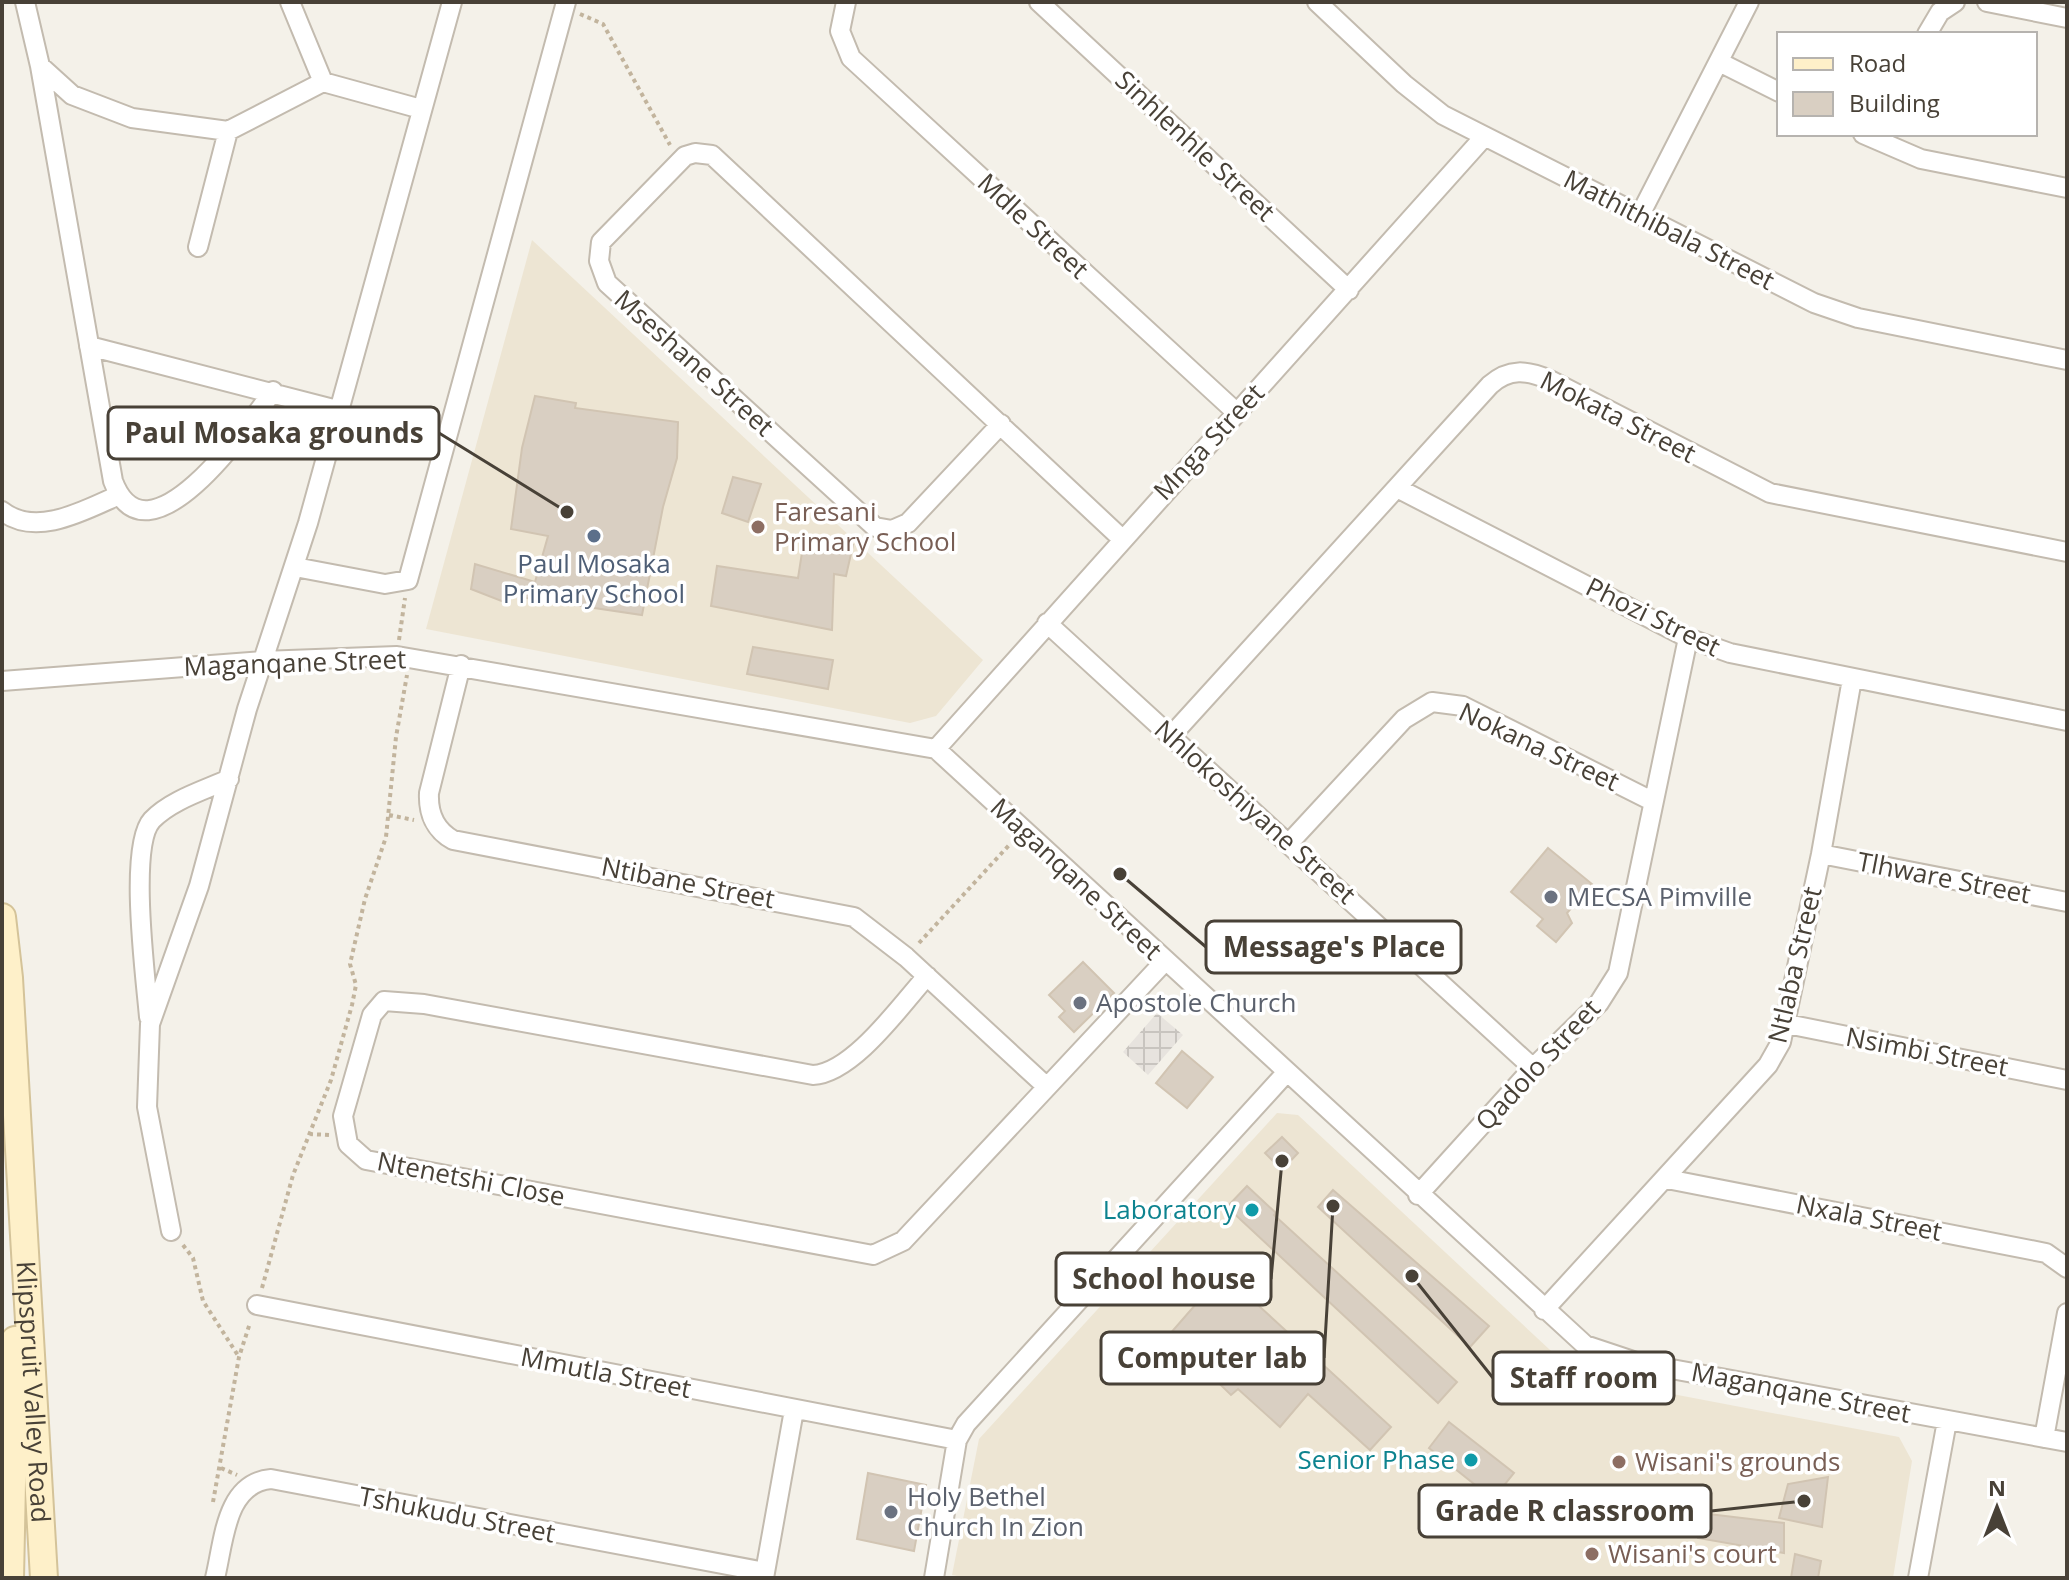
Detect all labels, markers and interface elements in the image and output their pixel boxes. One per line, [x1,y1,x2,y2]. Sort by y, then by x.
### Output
legend [1777,32,2037,136]
text: Road [1849,46,1906,79]
street label: Sinhlenhle Street [1108,62,1283,229]
text: Building [1849,86,1940,119]
street label: Mathithibala Street [1558,160,1781,298]
street label: Mdle Street [970,164,1097,286]
street label: Mseshane Street [607,281,782,444]
street label: Mokata Street [1534,361,1702,471]
street label: Mnga Street [1145,375,1272,507]
callout: Paul Mosaka grounds [108,407,439,459]
text: Paul Mosaka grounds [124,413,424,451]
place label: Faresani Primary School [774,493,956,559]
marker: Faresani Primary School [749,518,767,536]
marker: Paul Mosaka Primary School [585,527,603,545]
place label: Paul Mosaka Primary School [503,545,685,611]
street label: Phozi Street [1580,568,1727,664]
street label: Maganqane Street [183,640,407,684]
street label: Nokana Street [1453,693,1625,799]
street label: Nhlokoshiyane Street [1147,711,1364,911]
street label: Maganqane Street [983,789,1170,967]
street label: Tlhware Street [1854,843,2034,911]
street label: Ntibane Street [599,848,778,916]
place label: MECSA Pimville [1567,878,1752,914]
street label: Ntlaba Street [1759,883,1830,1047]
marker: MECSA Pimville [1542,888,1560,906]
callout: Message's Place [1206,921,1461,973]
text: Message's Place [1223,927,1445,965]
place label: Apostole Church [1096,984,1297,1020]
street label: Qadolo Street [1467,991,1608,1138]
marker: Apostole Church [1071,994,1089,1012]
street label: Nsimbi Street [1843,1018,2011,1084]
street label: Ntenetshi Close [374,1142,568,1214]
street label: Nxala Street [1793,1185,1945,1249]
place label: Laboratory [1103,1191,1237,1227]
marker: Laboratory [1243,1201,1261,1219]
callout: School house [1056,1253,1271,1305]
text: School house [1072,1259,1256,1297]
street label: Klipspruit Valley Road [9,1260,60,1524]
callout: Computer lab [1101,1332,1324,1384]
street label: Mmutla Street [518,1338,695,1406]
text: Computer lab [1117,1338,1307,1376]
callout: Staff room [1493,1352,1674,1404]
street label: Maganqane Street [1688,1353,1914,1431]
text: Staff room [1510,1358,1658,1396]
place label: Senior Phase [1298,1441,1455,1477]
place label: Wisani's grounds [1635,1443,1840,1479]
marker: Senior Phase [1462,1451,1480,1469]
marker: Wisani's grounds [1610,1453,1628,1471]
north arrow [1957,1468,2037,1548]
text: N [1988,1472,2006,1502]
street label: Tshukudu Street [356,1477,559,1551]
place label: Holy Bethel Church In Zion [907,1478,1084,1544]
callout: Grade R classroom [1419,1485,1711,1537]
text: Grade R classroom [1435,1491,1695,1529]
marker: Holy Bethel Church In Zion [882,1503,900,1521]
place label: Wisani's court [1608,1535,1777,1571]
marker: Wisani's court [1583,1545,1601,1563]

